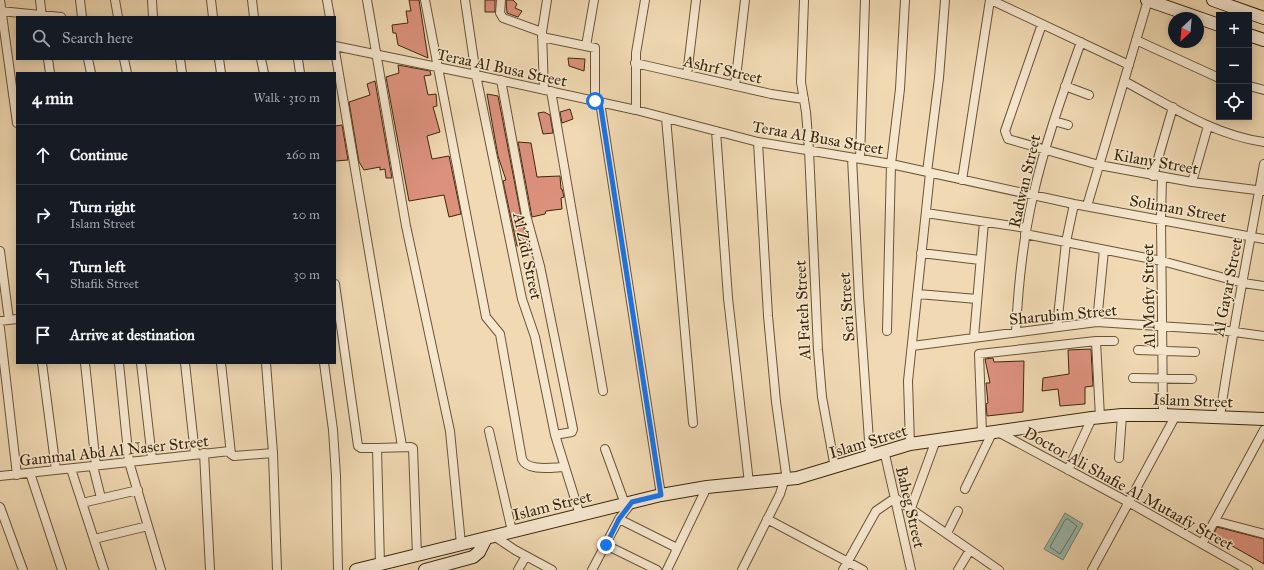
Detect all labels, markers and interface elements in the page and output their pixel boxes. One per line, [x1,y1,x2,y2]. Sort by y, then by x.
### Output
north arrow [1168,12,1204,48]
map controls [1216,12,1252,120]
button: + [1216,12,1252,48]
search box [16,16,336,60]
icon: search [30,27,52,49]
text: Search here [62,29,133,47]
street label: Teraa Al Busa Street [435,44,569,91]
button: − [1216,48,1252,84]
street label: Ashrf Street [681,51,764,88]
button: locate [1216,84,1252,120]
text: 4 min [32,88,73,109]
text: Walk · 310 m [253,90,320,106]
route start [586,92,604,110]
street label: Teraa Al Busa Street [751,117,885,158]
street label: Radwan Street [1005,132,1045,230]
icon: ahead [32,144,54,166]
street label: Kilany Street [1112,145,1200,178]
text: Continue [70,146,128,164]
text: 260 m [286,147,320,163]
street label: Soliman Street [1128,191,1228,226]
text: Turn right [70,198,135,216]
icon: right [32,204,54,226]
text: 20 m [292,207,320,223]
street label: Al Zidi Street [509,210,546,302]
text: Islam Street [70,216,135,232]
street label: Al Gayar Street [1208,236,1246,339]
street label: Al Mofty Street [1138,243,1159,350]
text: Turn left [70,258,126,276]
street label: Al Fateh Street [790,259,815,361]
icon: left [32,264,54,286]
text: 30 m [294,267,320,283]
street label: Seri Street [835,271,858,342]
text: Shafik Street [70,276,139,292]
street label: Sharubim Street [1008,300,1118,329]
icon: arrive [32,324,54,346]
text: Arrive at destination [70,326,195,344]
street label: Islam Street [1153,390,1234,411]
street label: Islam Street [827,421,910,462]
street label: Doctor Ali Shafie Al Mutaafy Street [1021,423,1237,554]
street label: Gammal Abd Al Naser Street [19,431,210,470]
street label: Baheg Street [891,464,929,550]
street label: Islam Street [511,486,594,524]
route end [597,536,615,554]

